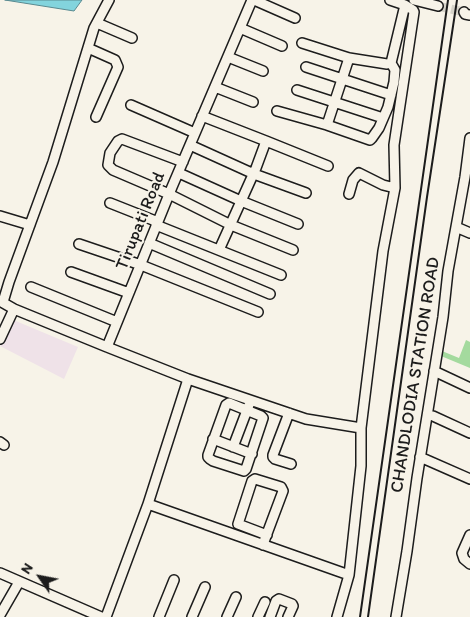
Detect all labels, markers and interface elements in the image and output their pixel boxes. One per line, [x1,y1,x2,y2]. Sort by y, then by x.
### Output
street label: Tirupati Road [111,169,171,273]
street label: CHANDLODIA STATION ROAD [387,256,445,494]
north arrow [15,552,65,602]
text: N [17,560,37,577]

